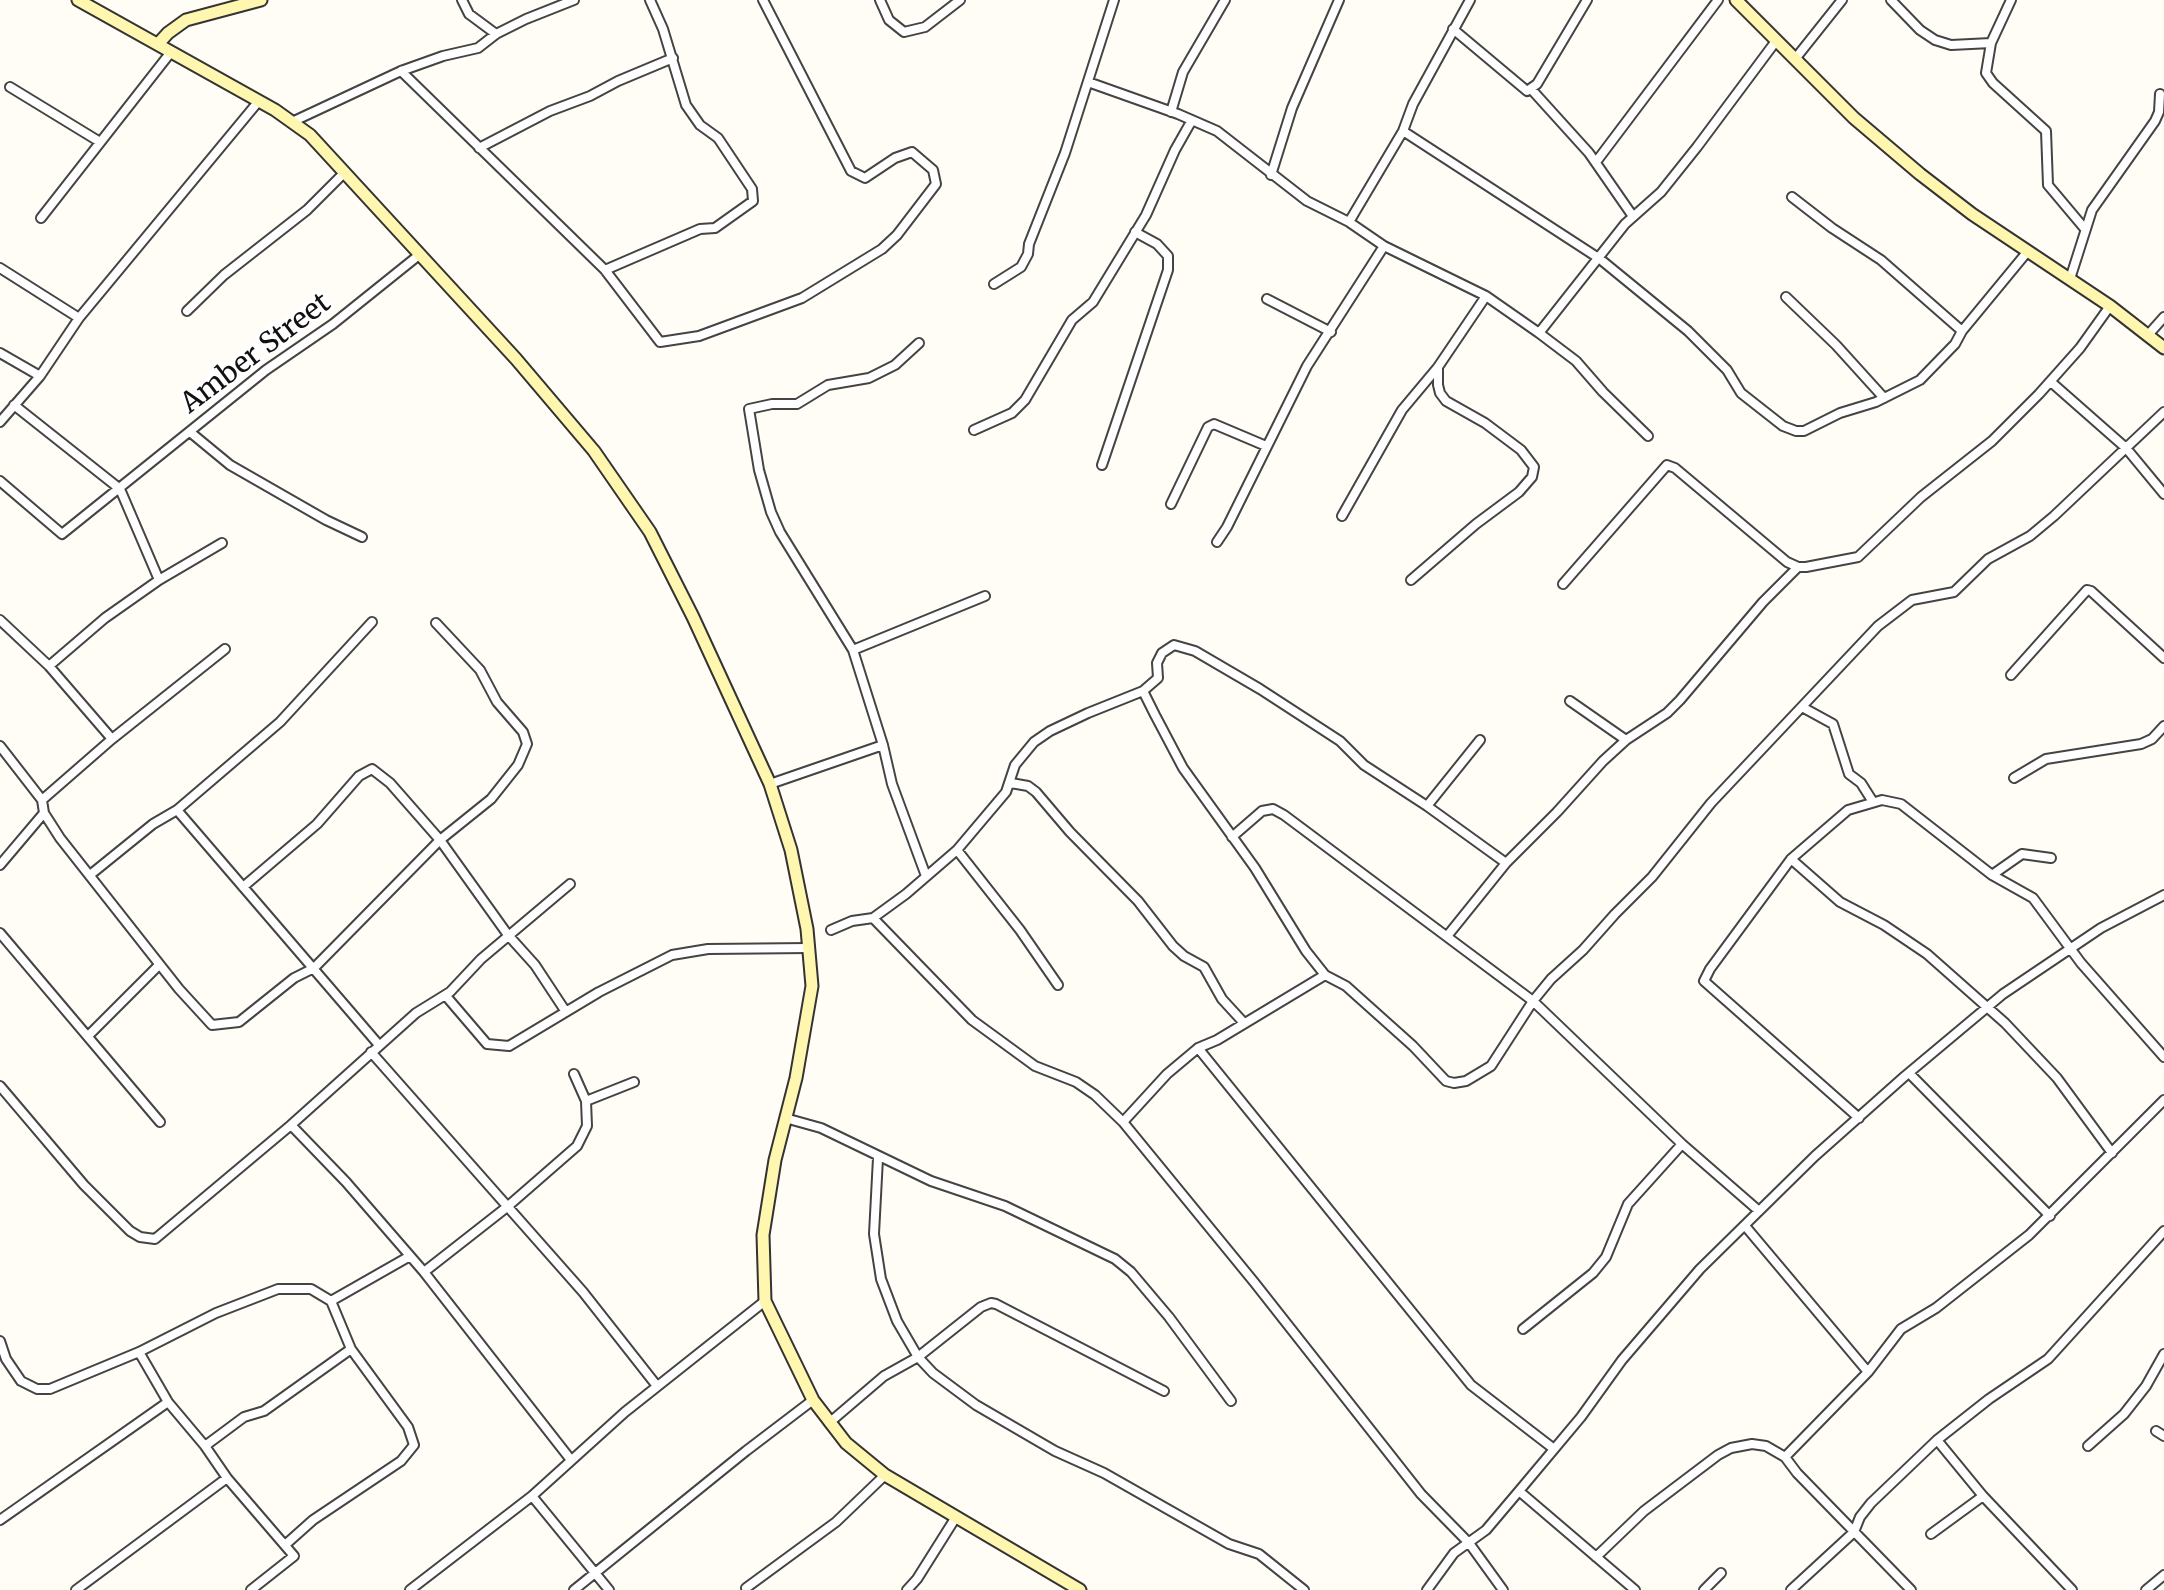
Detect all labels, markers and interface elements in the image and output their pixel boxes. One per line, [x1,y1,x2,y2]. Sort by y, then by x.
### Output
street label: Amber Street [175,287,337,421]

